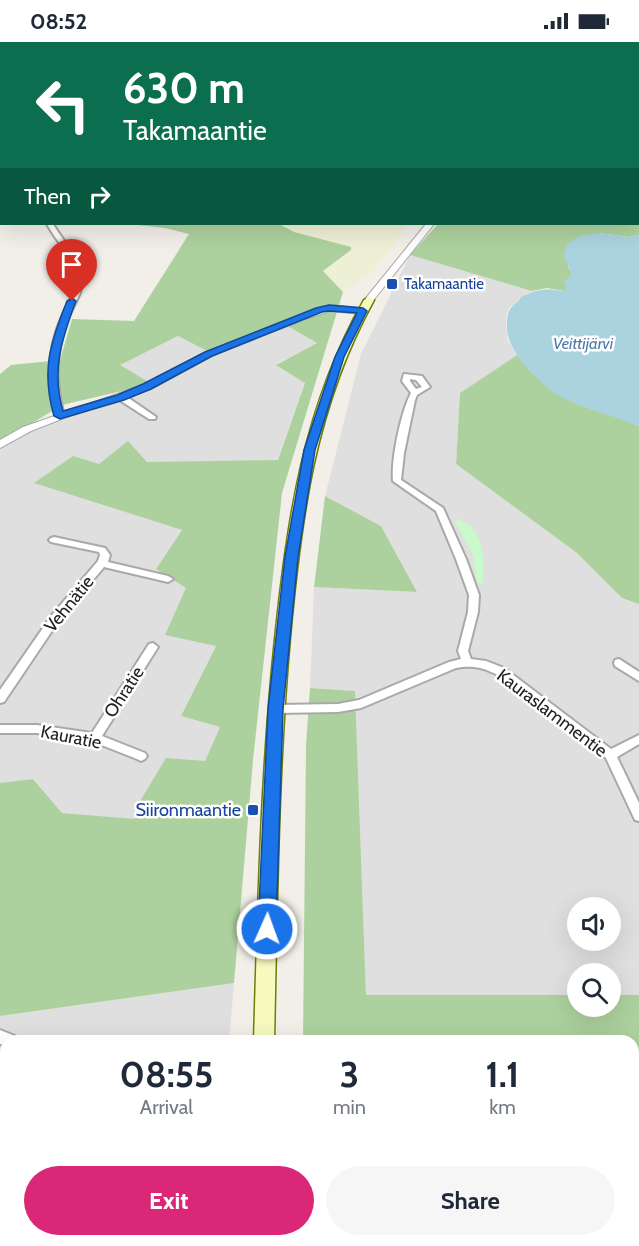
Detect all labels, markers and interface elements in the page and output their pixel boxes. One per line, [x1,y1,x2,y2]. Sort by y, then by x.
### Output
text: 08:52 [30,8,87,35]
text: 630 m [123,62,245,114]
icon: left [24,66,102,144]
text: Takamaantie [123,114,267,147]
icon: right [83,180,116,213]
text: Then [24,183,71,210]
pin [46,239,97,301]
icon: arrive [55,248,88,281]
place label: Takamaantie [404,275,484,293]
marker: Takamaantie [385,277,399,291]
water label: Veittijärvi [553,334,614,353]
street label: Vehnätie [40,571,98,637]
street label: Ohratie [99,662,149,722]
street label: Kauraslammentie [492,664,612,762]
street label: Kauratie [39,720,103,754]
place label: Siironmaantie [135,799,241,821]
marker: Siironmaantie [246,803,260,817]
position arrow [235,897,299,961]
map controls [567,897,621,1017]
button: sound [567,897,621,951]
button: search [567,963,621,1017]
text: 08:55 [120,1052,213,1096]
text: 3 [340,1052,359,1096]
text: 1.1 [485,1052,519,1096]
text: Arrival [140,1095,193,1119]
text: min [333,1095,366,1119]
text: km [489,1095,516,1119]
button: Exit [24,1166,314,1235]
button: Share [326,1166,615,1235]

